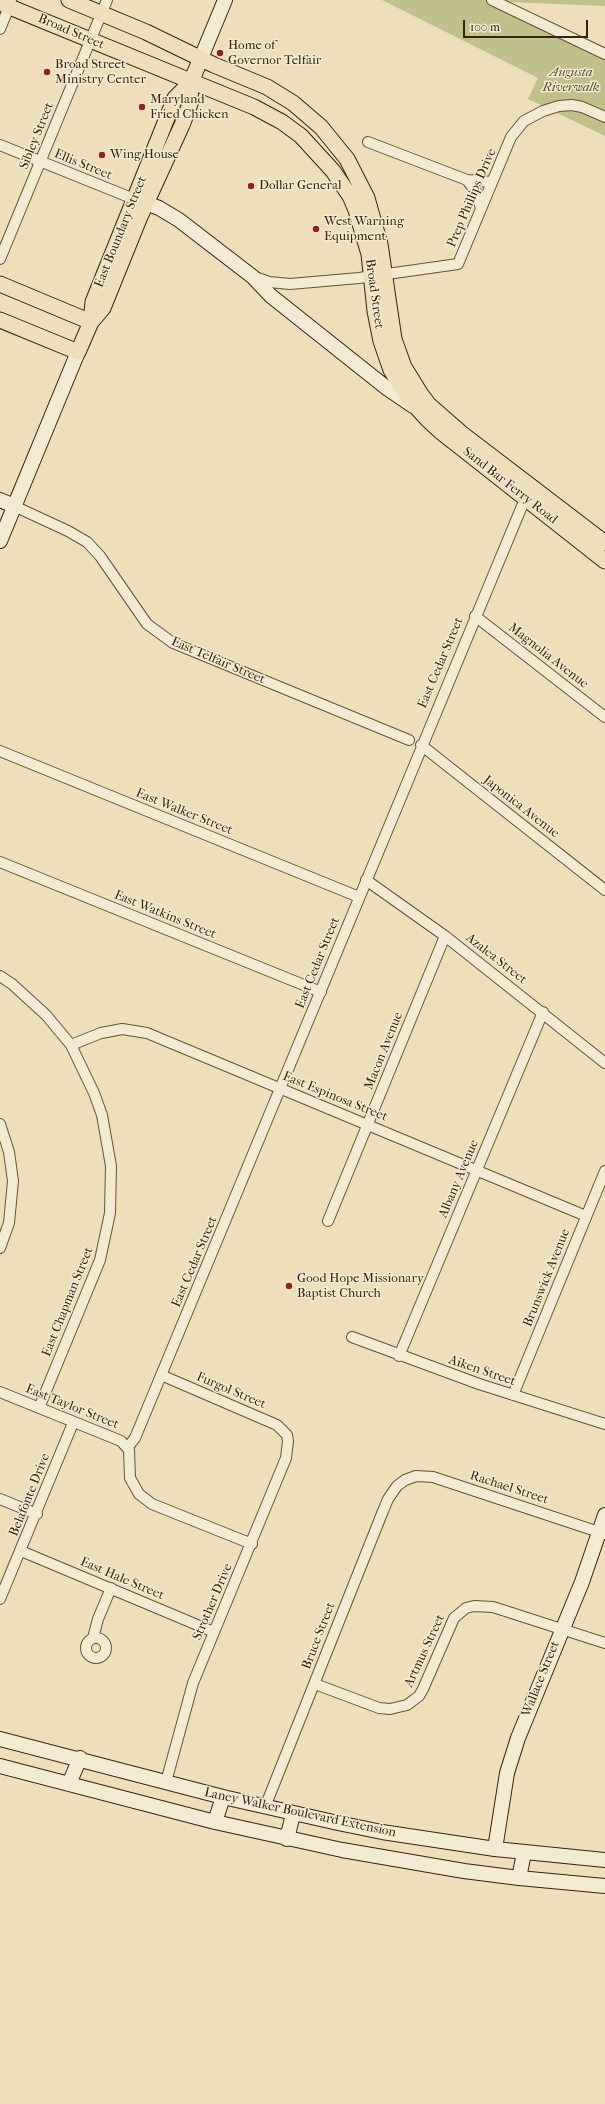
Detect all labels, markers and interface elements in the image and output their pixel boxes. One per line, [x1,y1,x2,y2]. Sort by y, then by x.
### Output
street label: Broad Street [35,11,107,53]
scale bar [465,12,590,38]
text: 100 m [470,20,500,34]
place label: Home of Governor Telfair [228,38,321,69]
marker: Home of Governor Telfair [215,48,225,58]
place label: Broad Street Ministry Center [55,57,146,88]
park label: Augusta Riverwalk [542,65,600,96]
marker: Broad Street Ministry Center [42,67,52,77]
place label: Maryland Fried Chicken [150,92,229,123]
street label: Sibley Street [16,100,58,172]
marker: Maryland Fried Chicken [137,102,147,112]
street label: Ellis Street [52,146,114,184]
street label: Prep Phillips Drive [444,146,500,250]
place label: Wing House [110,147,179,163]
marker: Wing House [97,150,107,160]
street label: East Boundary Street [92,174,150,290]
place label: Dollar General [259,178,342,194]
marker: Dollar General [246,181,256,191]
place label: West Warning Equipment [324,214,404,245]
marker: West Warning Equipment [311,224,321,234]
street label: Broad Street [361,258,387,330]
street label: Sand Bar Ferry Road [460,444,560,528]
street label: East Cedar Street [415,615,467,711]
street label: Magnolia Avenue [505,620,591,692]
street label: East Telfair Street [169,634,267,688]
street label: Japonica Avenue [480,773,562,841]
street label: East Walker Street [133,785,235,839]
street label: East Watkins Street [112,887,218,943]
street label: East Cedar Street [293,915,343,1011]
street label: Azalea Street [462,930,530,988]
street label: Macon Avenue [361,1010,407,1092]
street label: East Espinosa Street [280,1069,390,1125]
street label: Albany Avenue [435,1137,483,1221]
street label: East Cedar Street [169,1214,221,1310]
street label: Brunswick Avenue [520,1227,574,1329]
street label: East Chapman Street [39,1245,97,1359]
place label: Good Hope Missionary Baptist Church [297,1271,424,1302]
marker: Good Hope Missionary Baptist Church [284,1281,294,1291]
street label: Aiken Street [446,1352,518,1390]
street label: Furgol Street [194,1369,268,1413]
street label: East Taylor Street [23,1381,121,1433]
street label: Belafonte Drive [6,1451,54,1539]
street label: Rachael Street [468,1468,550,1508]
street label: East Hale Street [78,1554,166,1604]
street label: Strother Drive [190,1561,236,1643]
street label: Bruce Street [299,1600,339,1672]
street label: Artmus Street [401,1612,449,1690]
street label: Wallace Street [519,1639,563,1719]
street label: Laney Walker Boulevard Extension [203,1785,397,1841]

